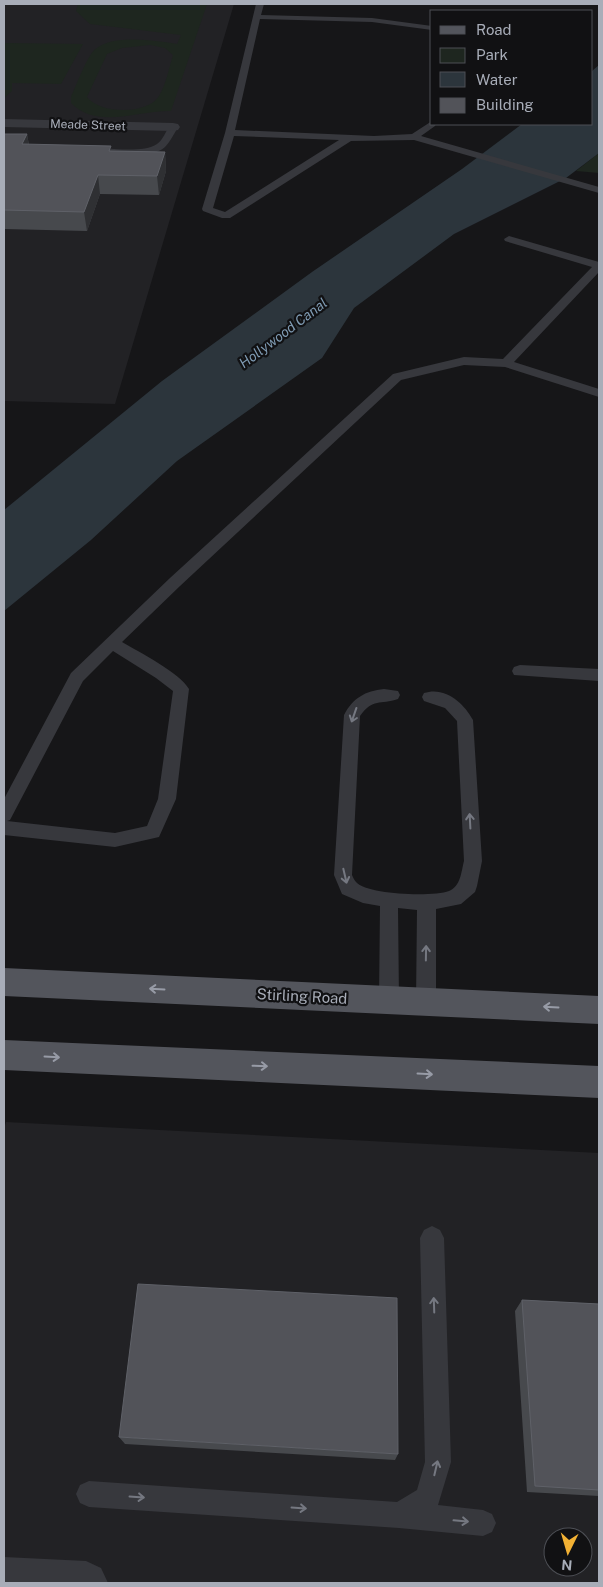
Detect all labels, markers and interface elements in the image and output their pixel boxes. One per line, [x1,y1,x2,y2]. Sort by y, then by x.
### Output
legend [430,10,593,125]
text: Road [476,21,512,38]
text: Park [476,46,508,63]
text: Water [476,71,518,88]
text: Building [476,96,534,113]
street label: Meade Street [50,117,126,133]
water label: Hollywood Canal [236,295,330,371]
one-way arrow [349,707,358,722]
one-way arrow [466,814,475,830]
one-way arrow [341,868,350,884]
one-way arrow [421,945,431,962]
one-way arrow [150,985,166,994]
street label: Stirling Road [256,985,348,1007]
one-way arrow [543,1003,559,1012]
one-way arrow [44,1052,60,1062]
one-way arrow [252,1062,268,1071]
one-way arrow [417,1069,433,1078]
one-way arrow [429,1298,439,1314]
one-way arrow [432,1460,442,1476]
one-way arrow [129,1493,145,1502]
one-way arrow [291,1504,307,1513]
one-way arrow [453,1516,469,1526]
north arrow [543,1527,593,1577]
text: N [561,1557,573,1573]

